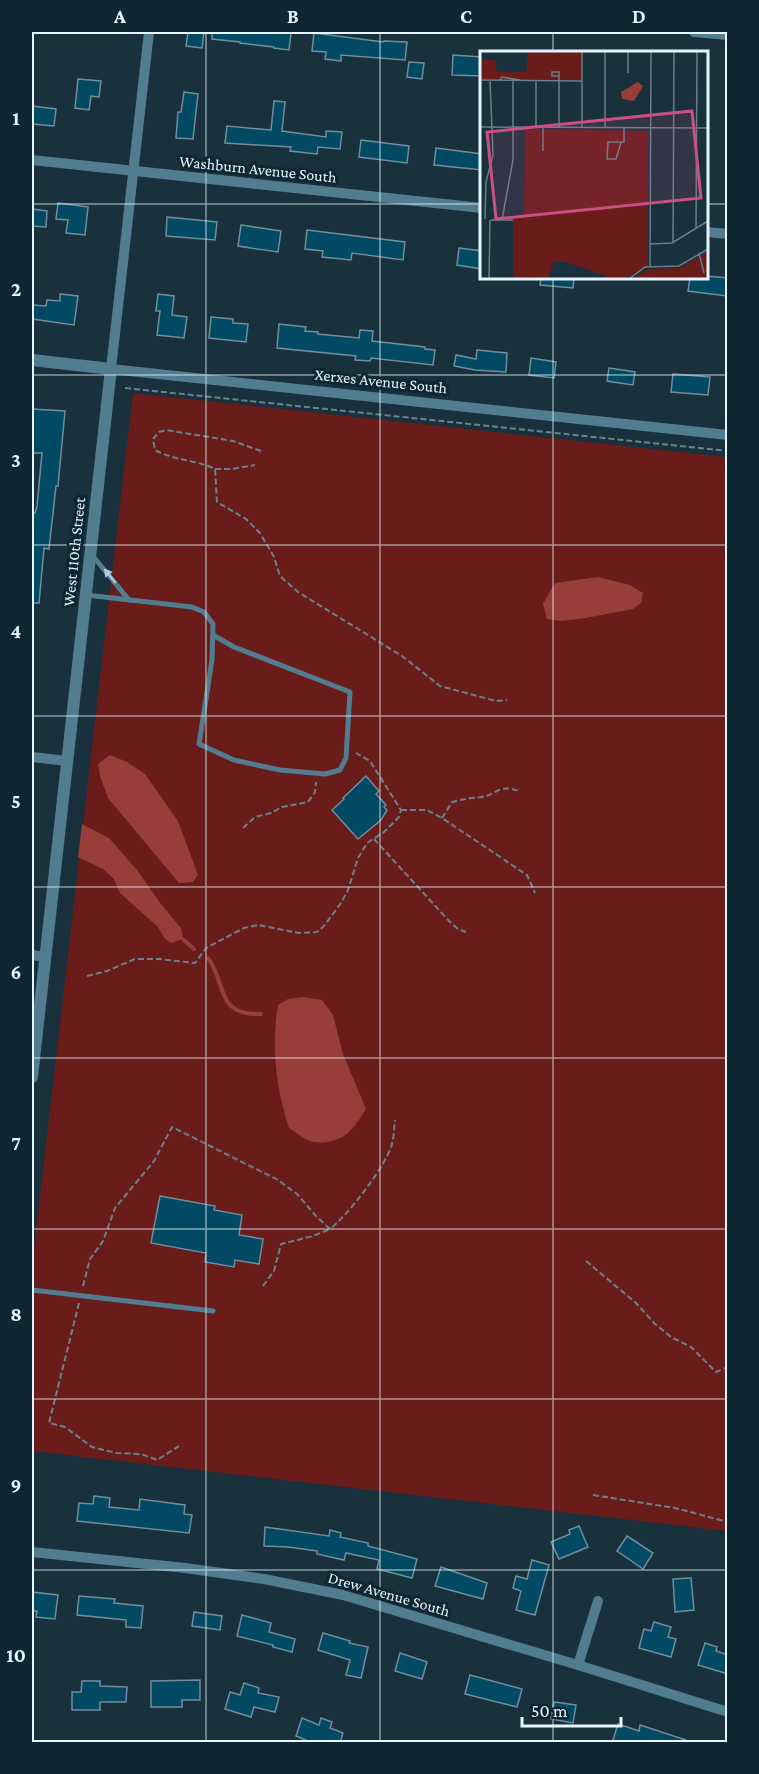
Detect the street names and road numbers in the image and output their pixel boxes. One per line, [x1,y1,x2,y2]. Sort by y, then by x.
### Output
street label: Washburn Avenue South [178,152,338,186]
street label: Xerxes Avenue South [314,366,448,396]
street label: West 110th Street [60,496,88,607]
street label: Drew Avenue South [326,1569,452,1620]

